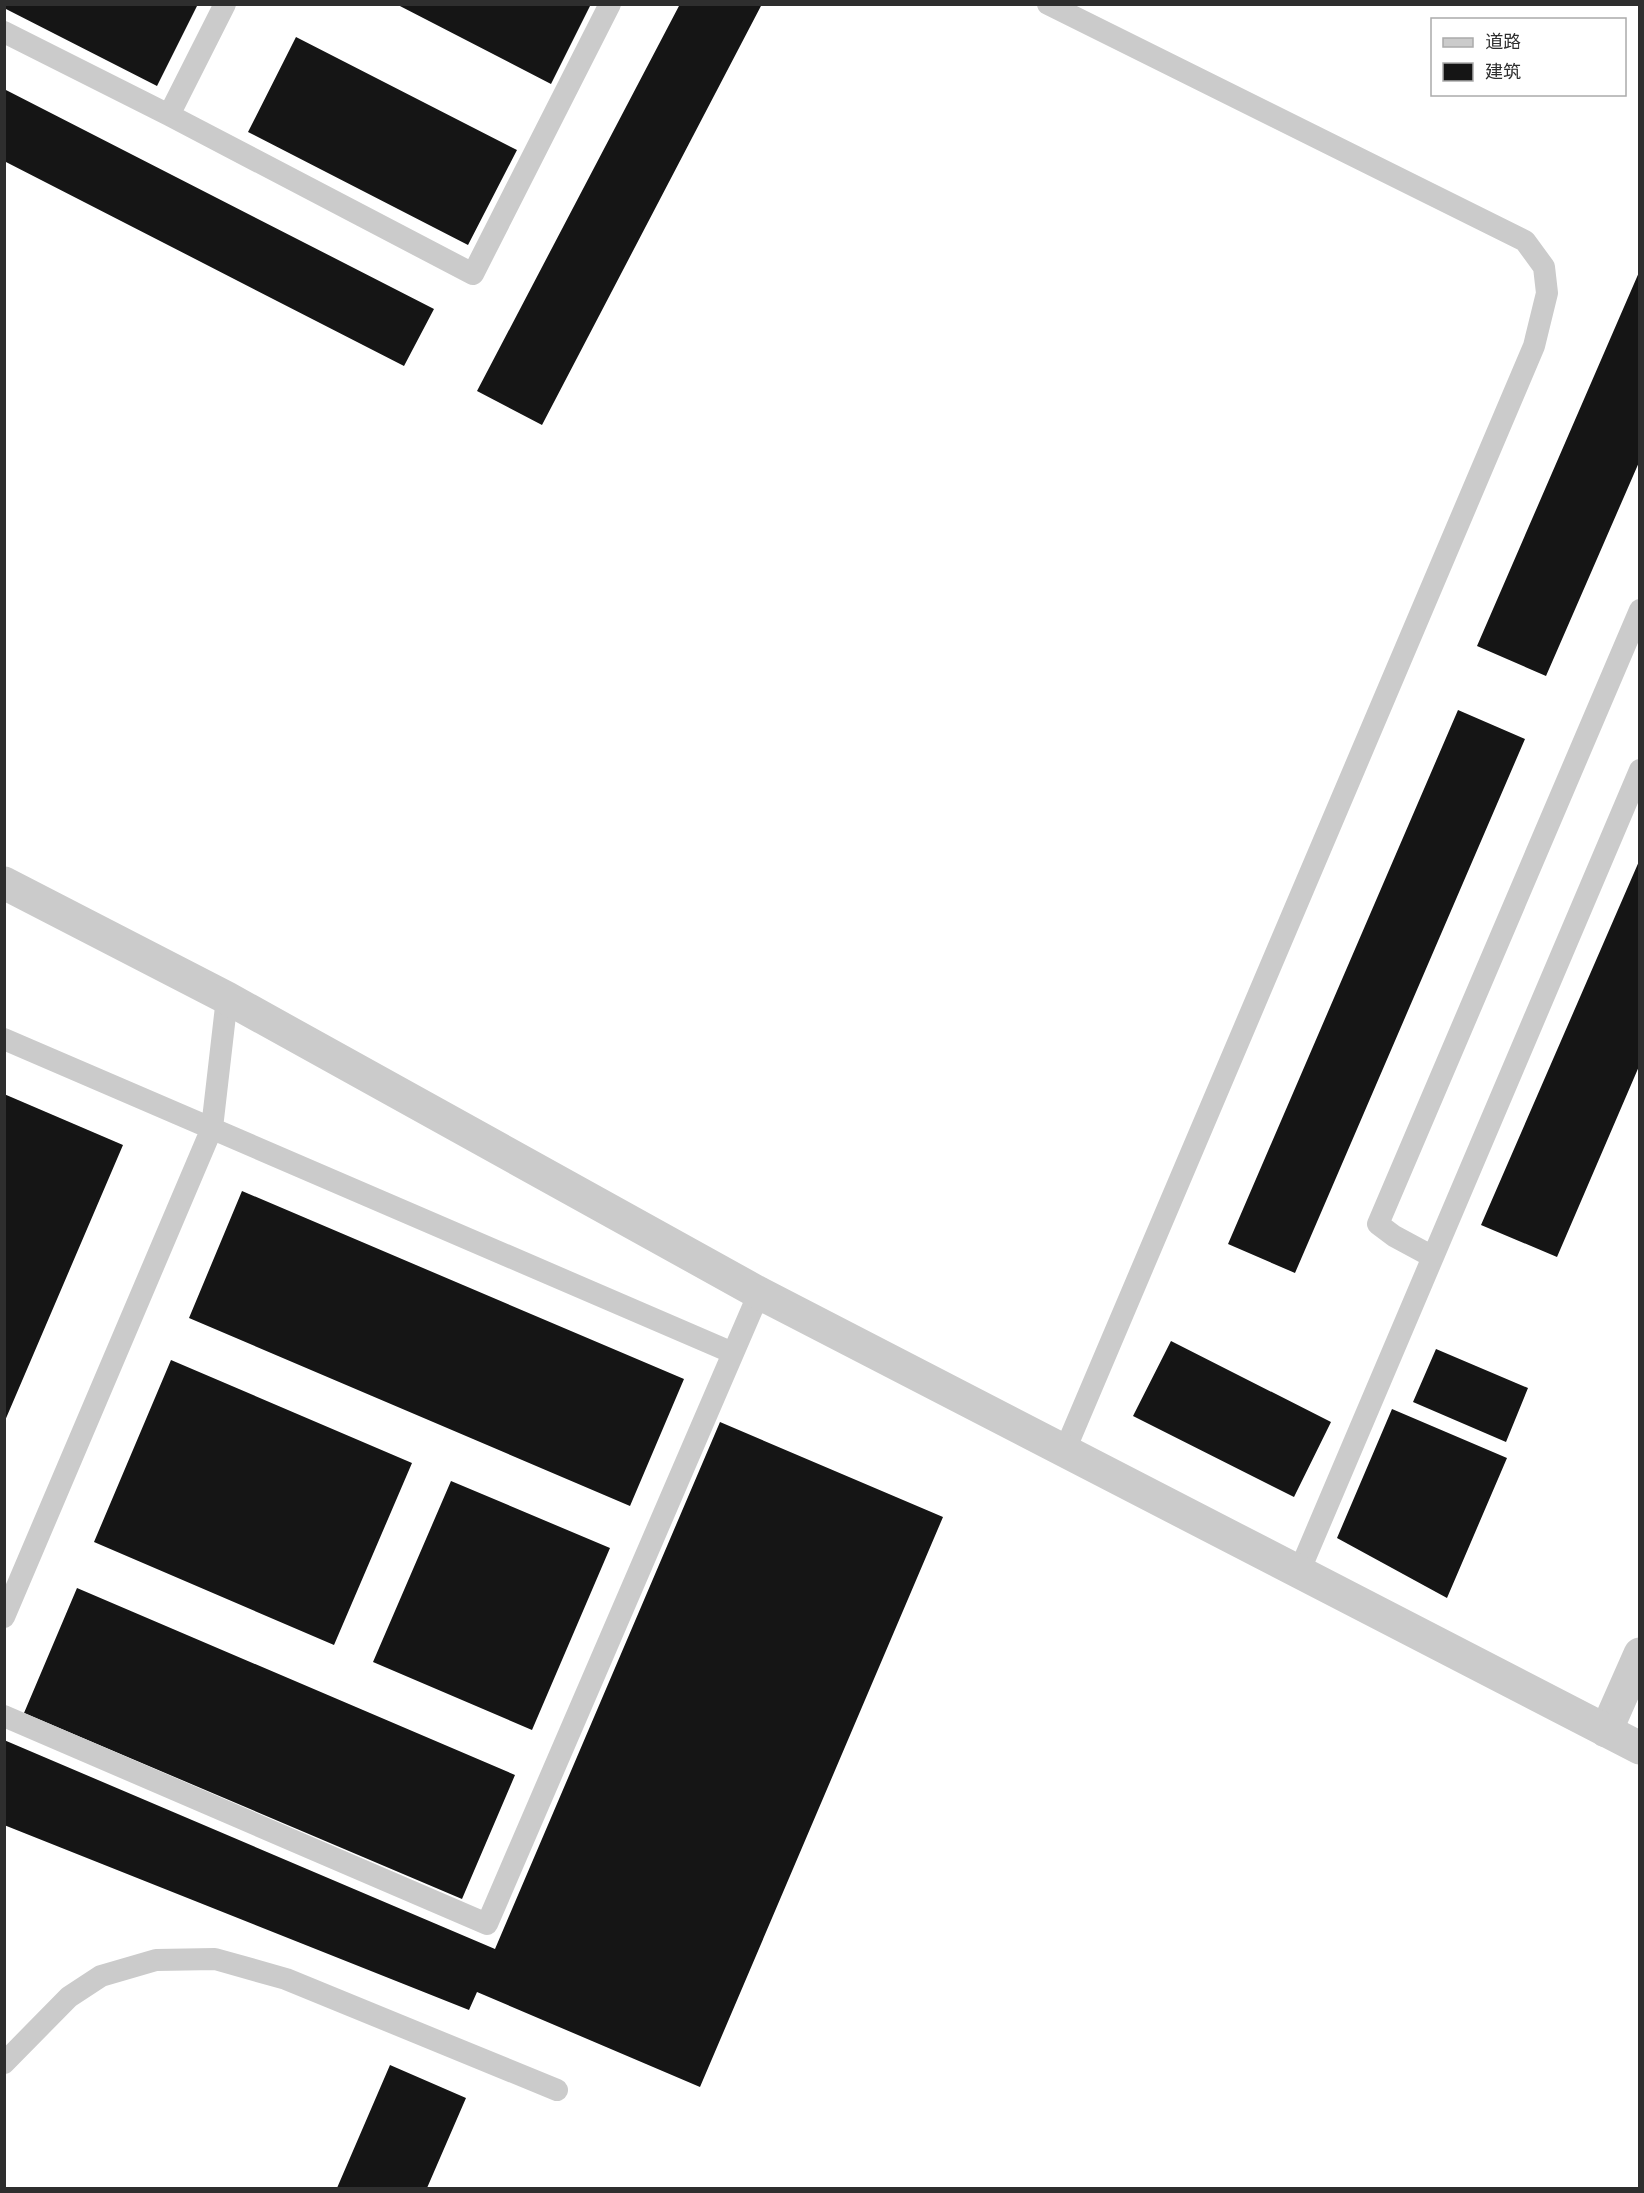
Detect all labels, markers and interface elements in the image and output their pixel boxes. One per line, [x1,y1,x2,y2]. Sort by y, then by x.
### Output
legend [1431,18,1626,96]
text: 道路 [1485,31,1521,52]
text: 建筑 [1485,61,1521,82]

